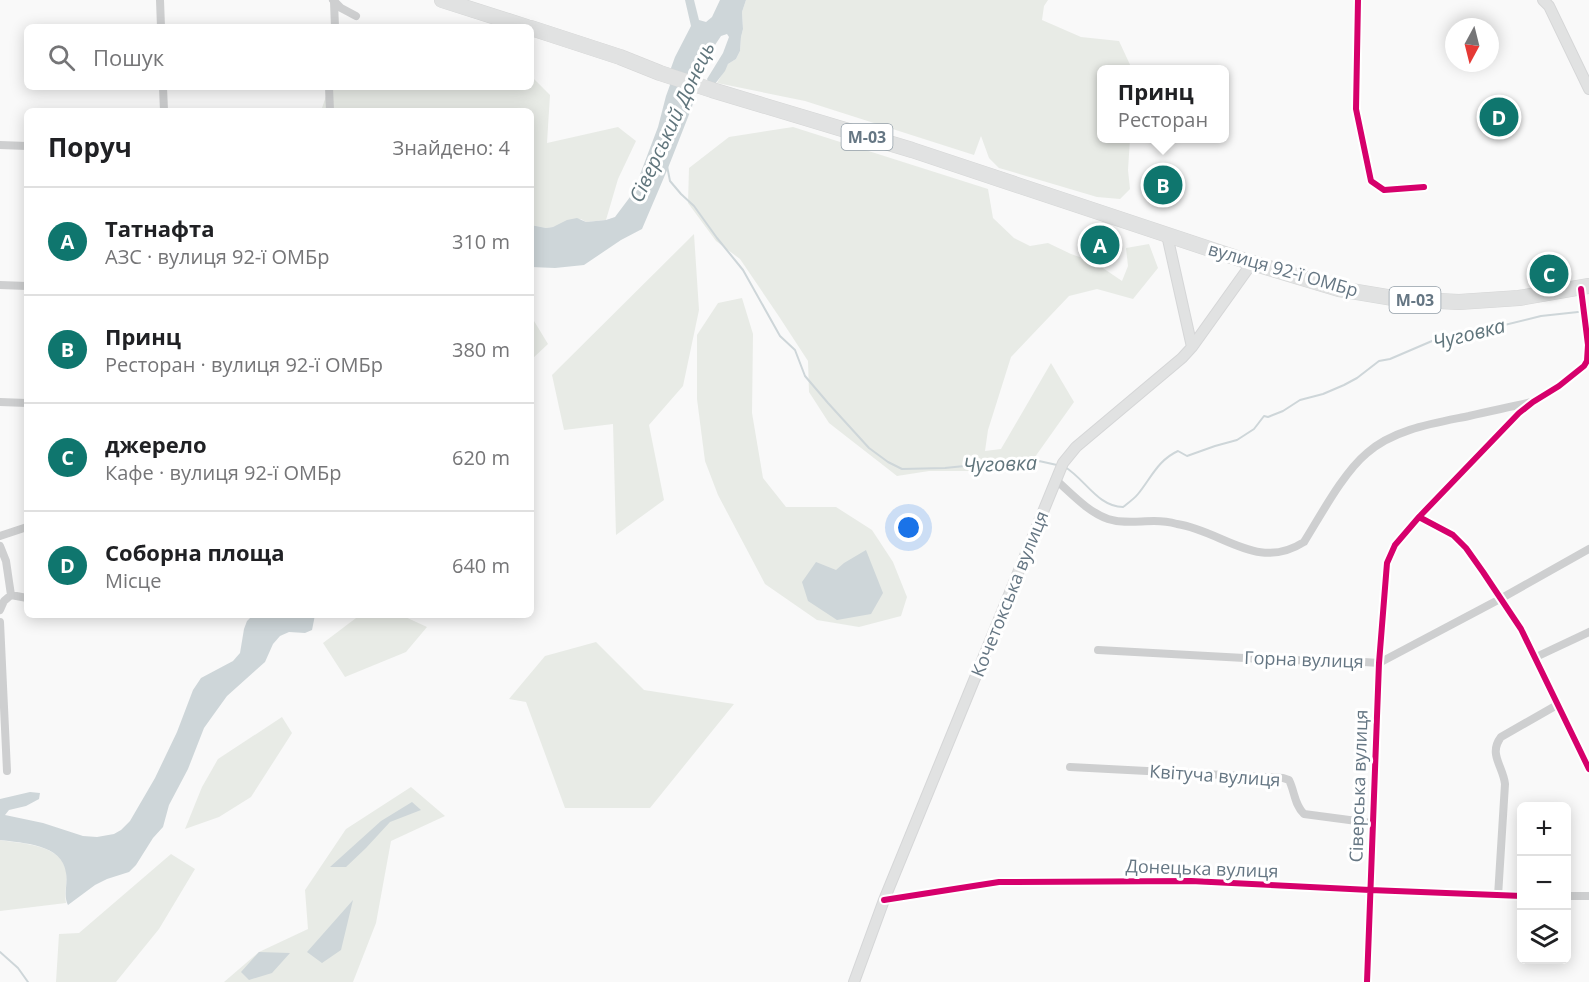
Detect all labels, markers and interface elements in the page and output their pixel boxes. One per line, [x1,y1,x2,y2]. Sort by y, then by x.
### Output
north arrow [1445,18,1499,72]
search box [24,24,534,90]
water label: Сіверський Донець [622,37,721,206]
icon: search [45,41,78,74]
text: Пошук [93,42,164,72]
popup [1097,65,1229,143]
text: Принц [1118,76,1194,106]
pin: D [1480,94,1518,140]
text: Ресторан [1118,106,1208,133]
road number: М-03 [842,124,892,150]
text: Поруч [48,129,132,165]
text: Знайдено: 4 [393,134,510,161]
pin: B [1144,162,1182,207]
text: Татнафта [105,213,214,243]
pin: A [1080,222,1120,268]
text: A [61,228,74,255]
text: 310 m [452,228,510,255]
street label: вулиця 92-ї ОМБр [1206,236,1361,302]
text: АЗС · вулиця 92-ї ОМБр [105,243,330,270]
pin: C [1530,252,1568,296]
road number: М-03 [1390,287,1440,313]
water label: Чуговка [1430,311,1508,356]
text: Принц [105,321,181,351]
text: B [61,336,74,363]
text: 380 m [452,336,510,363]
text: Ресторан · вулиця 92-ї ОМБр [105,351,383,378]
text: джерело [105,429,207,459]
text: C [61,444,74,471]
text: 620 m [452,444,510,471]
water label: Чуговка [963,449,1037,478]
text: Кафе · вулиця 92-ї ОМБр [105,459,342,486]
street label: Кочетокська вулиця [965,507,1053,680]
your location [894,513,923,542]
text: Соборна площа [105,537,285,567]
text: D [60,552,75,579]
text: 640 m [452,552,510,579]
text: Місце [105,567,161,594]
street label: Горна вулиця [1244,645,1364,673]
street label: Сіверська вулиця [1343,709,1373,863]
street label: Квітуча вулиця [1149,758,1281,792]
map controls [1517,802,1571,964]
button: + [1517,802,1571,856]
street label: Донецька вулиця [1125,853,1279,883]
button: − [1517,856,1571,910]
button: layers [1517,910,1571,964]

